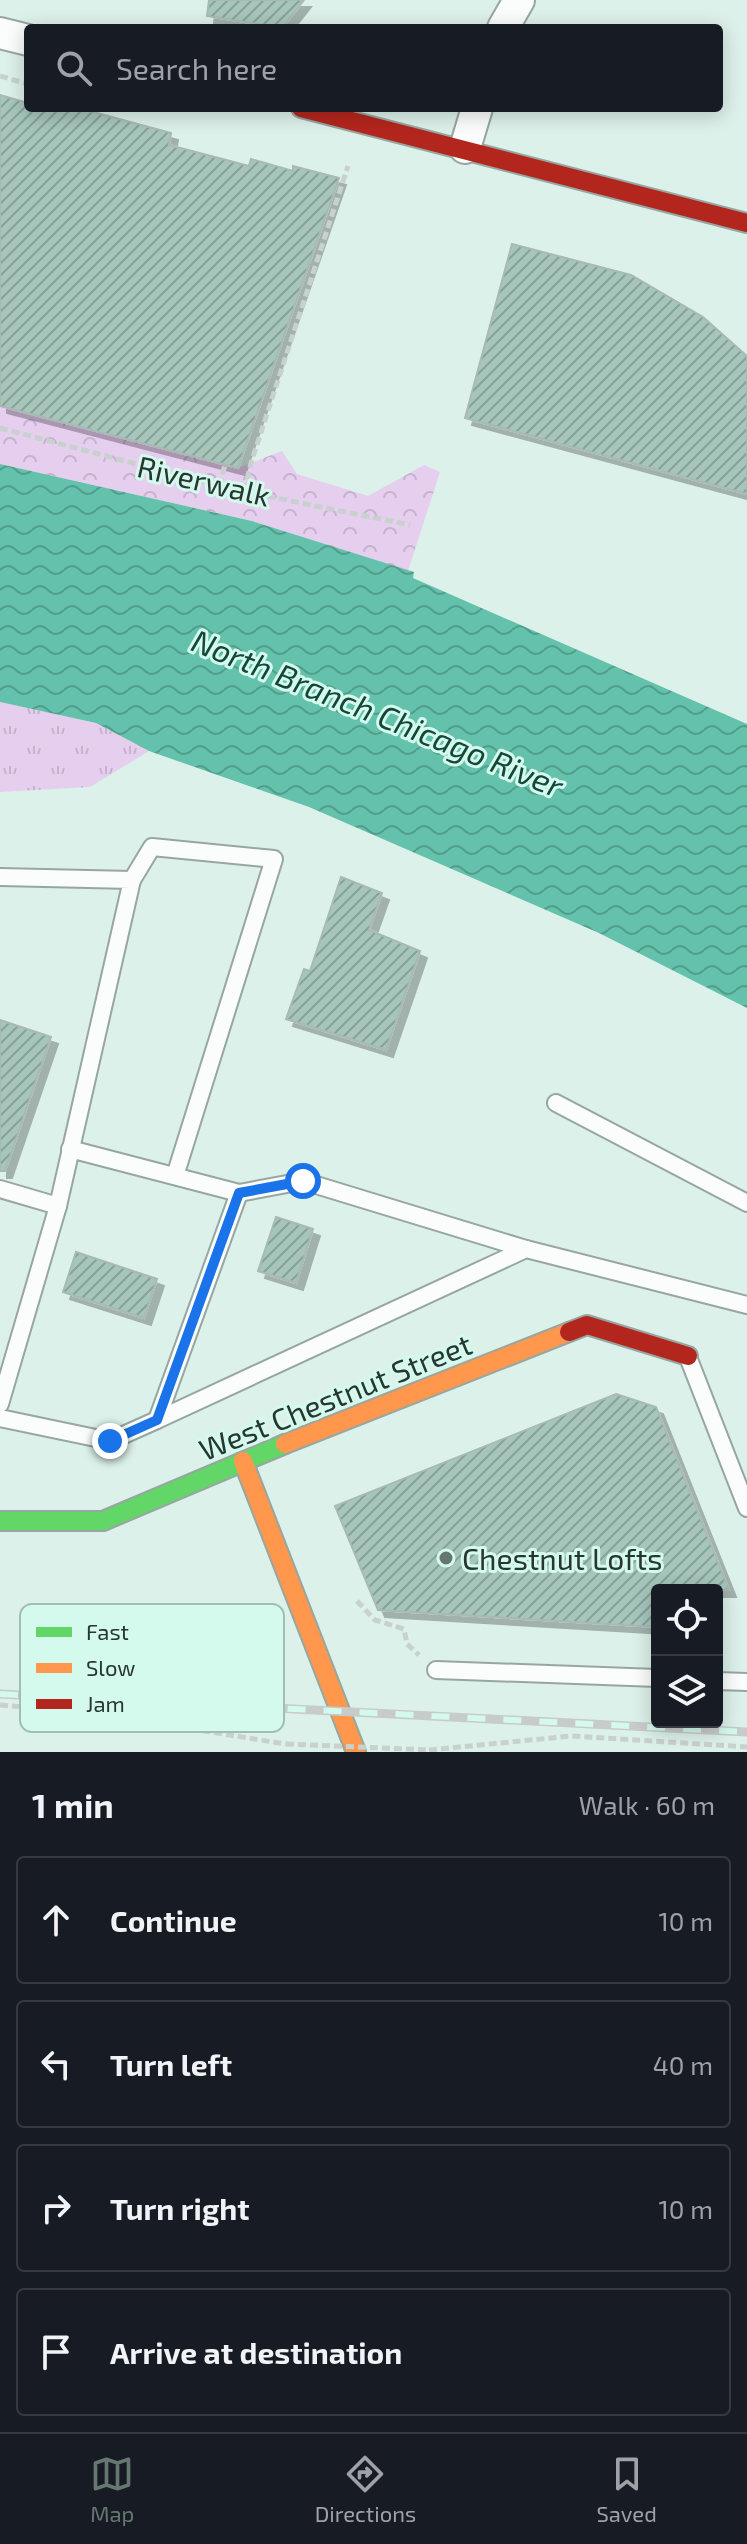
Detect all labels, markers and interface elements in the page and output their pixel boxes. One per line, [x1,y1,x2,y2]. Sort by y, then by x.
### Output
search box [24,24,723,112]
icon: search [52,46,96,90]
text: Search here [116,50,277,86]
street label: Riverwalk [134,447,274,513]
water label: North Branch Chicago River [186,620,570,805]
route start [285,1163,321,1199]
street label: West Chestnut Street [193,1325,477,1467]
route end [92,1423,128,1459]
place label: Chestnut Lofts [462,1540,662,1576]
marker: Chestnut Lofts [437,1549,455,1567]
map controls [651,1584,723,1728]
button: locate [651,1584,723,1656]
legend [20,1604,284,1732]
text: Fast [86,1618,129,1644]
text: Slow [86,1654,135,1680]
button: layers [651,1656,723,1728]
text: Jam [86,1690,125,1716]
text: 1 min [32,1784,114,1825]
text: Walk · 60 m [579,1789,715,1820]
icon: ahead [34,1898,78,1942]
text: Continue [110,1902,237,1938]
text: 10 m [658,1905,713,1936]
icon: left [34,2042,78,2086]
text: Turn left [110,2046,232,2082]
text: 40 m [653,2049,713,2080]
icon: right [34,2186,78,2230]
text: Turn right [110,2190,250,2226]
text: 10 m [658,2193,713,2224]
icon: arrive [34,2330,78,2374]
text: Arrive at destination [110,2334,402,2370]
tab: Map [90,2452,134,2526]
tab: Directions [315,2452,416,2526]
tab: Saved [596,2452,657,2526]

